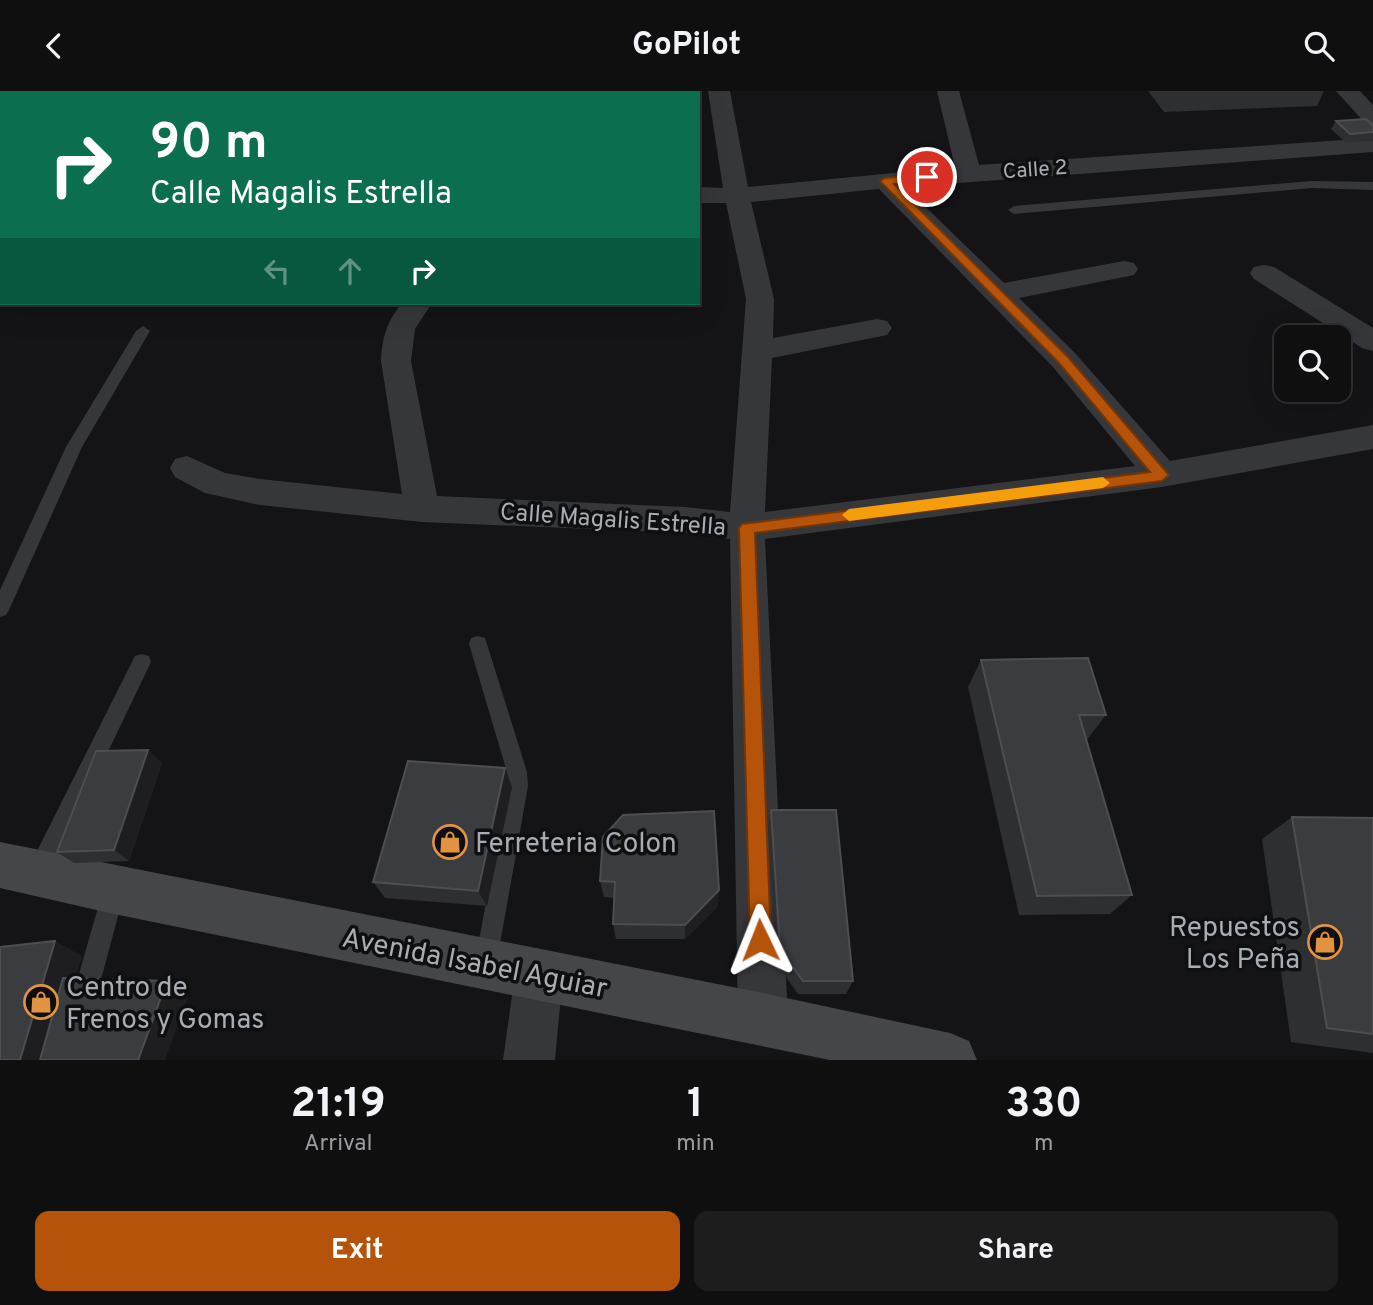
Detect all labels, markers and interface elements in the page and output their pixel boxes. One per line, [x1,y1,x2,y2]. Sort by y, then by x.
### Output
text: GoPilot [632,26,741,66]
icon: back [35,27,73,65]
icon: search [1300,27,1338,65]
text: 90 m [150,114,268,176]
icon: right [35,119,126,210]
pin [897,147,957,207]
street label: Calle 2 [1002,155,1068,186]
icon: arrive [908,158,946,196]
text: Calle Magalis Estrella [150,175,452,215]
icon: left [258,252,296,290]
icon: ahead [331,252,369,290]
icon: right [404,252,442,290]
map controls [1274,325,1351,402]
button: search [1274,325,1351,402]
street label: Calle Magalis Estrella [499,498,727,544]
shop icon: Ferreteria Colon [431,823,469,861]
place label: Ferreteria Colon [475,827,677,863]
position arrow [723,903,797,977]
place label: Repuestos Los Peña [1169,911,1300,979]
street label: Avenida Isabel Aguiar [339,922,610,1008]
shop icon: Repuestos Los Peña [1306,923,1344,961]
place label: Centro de Frenos y Gomas [66,971,264,1039]
shop icon: Centro de Frenos y Gomas [22,983,60,1021]
text: 21:19 [291,1079,386,1132]
text: 1 [687,1079,704,1132]
text: 330 [1005,1079,1082,1132]
text: Arrival [304,1130,372,1159]
text: min [676,1130,715,1159]
text: m [1034,1130,1054,1159]
button: Exit [35,1211,680,1291]
button: Share [694,1211,1338,1291]

